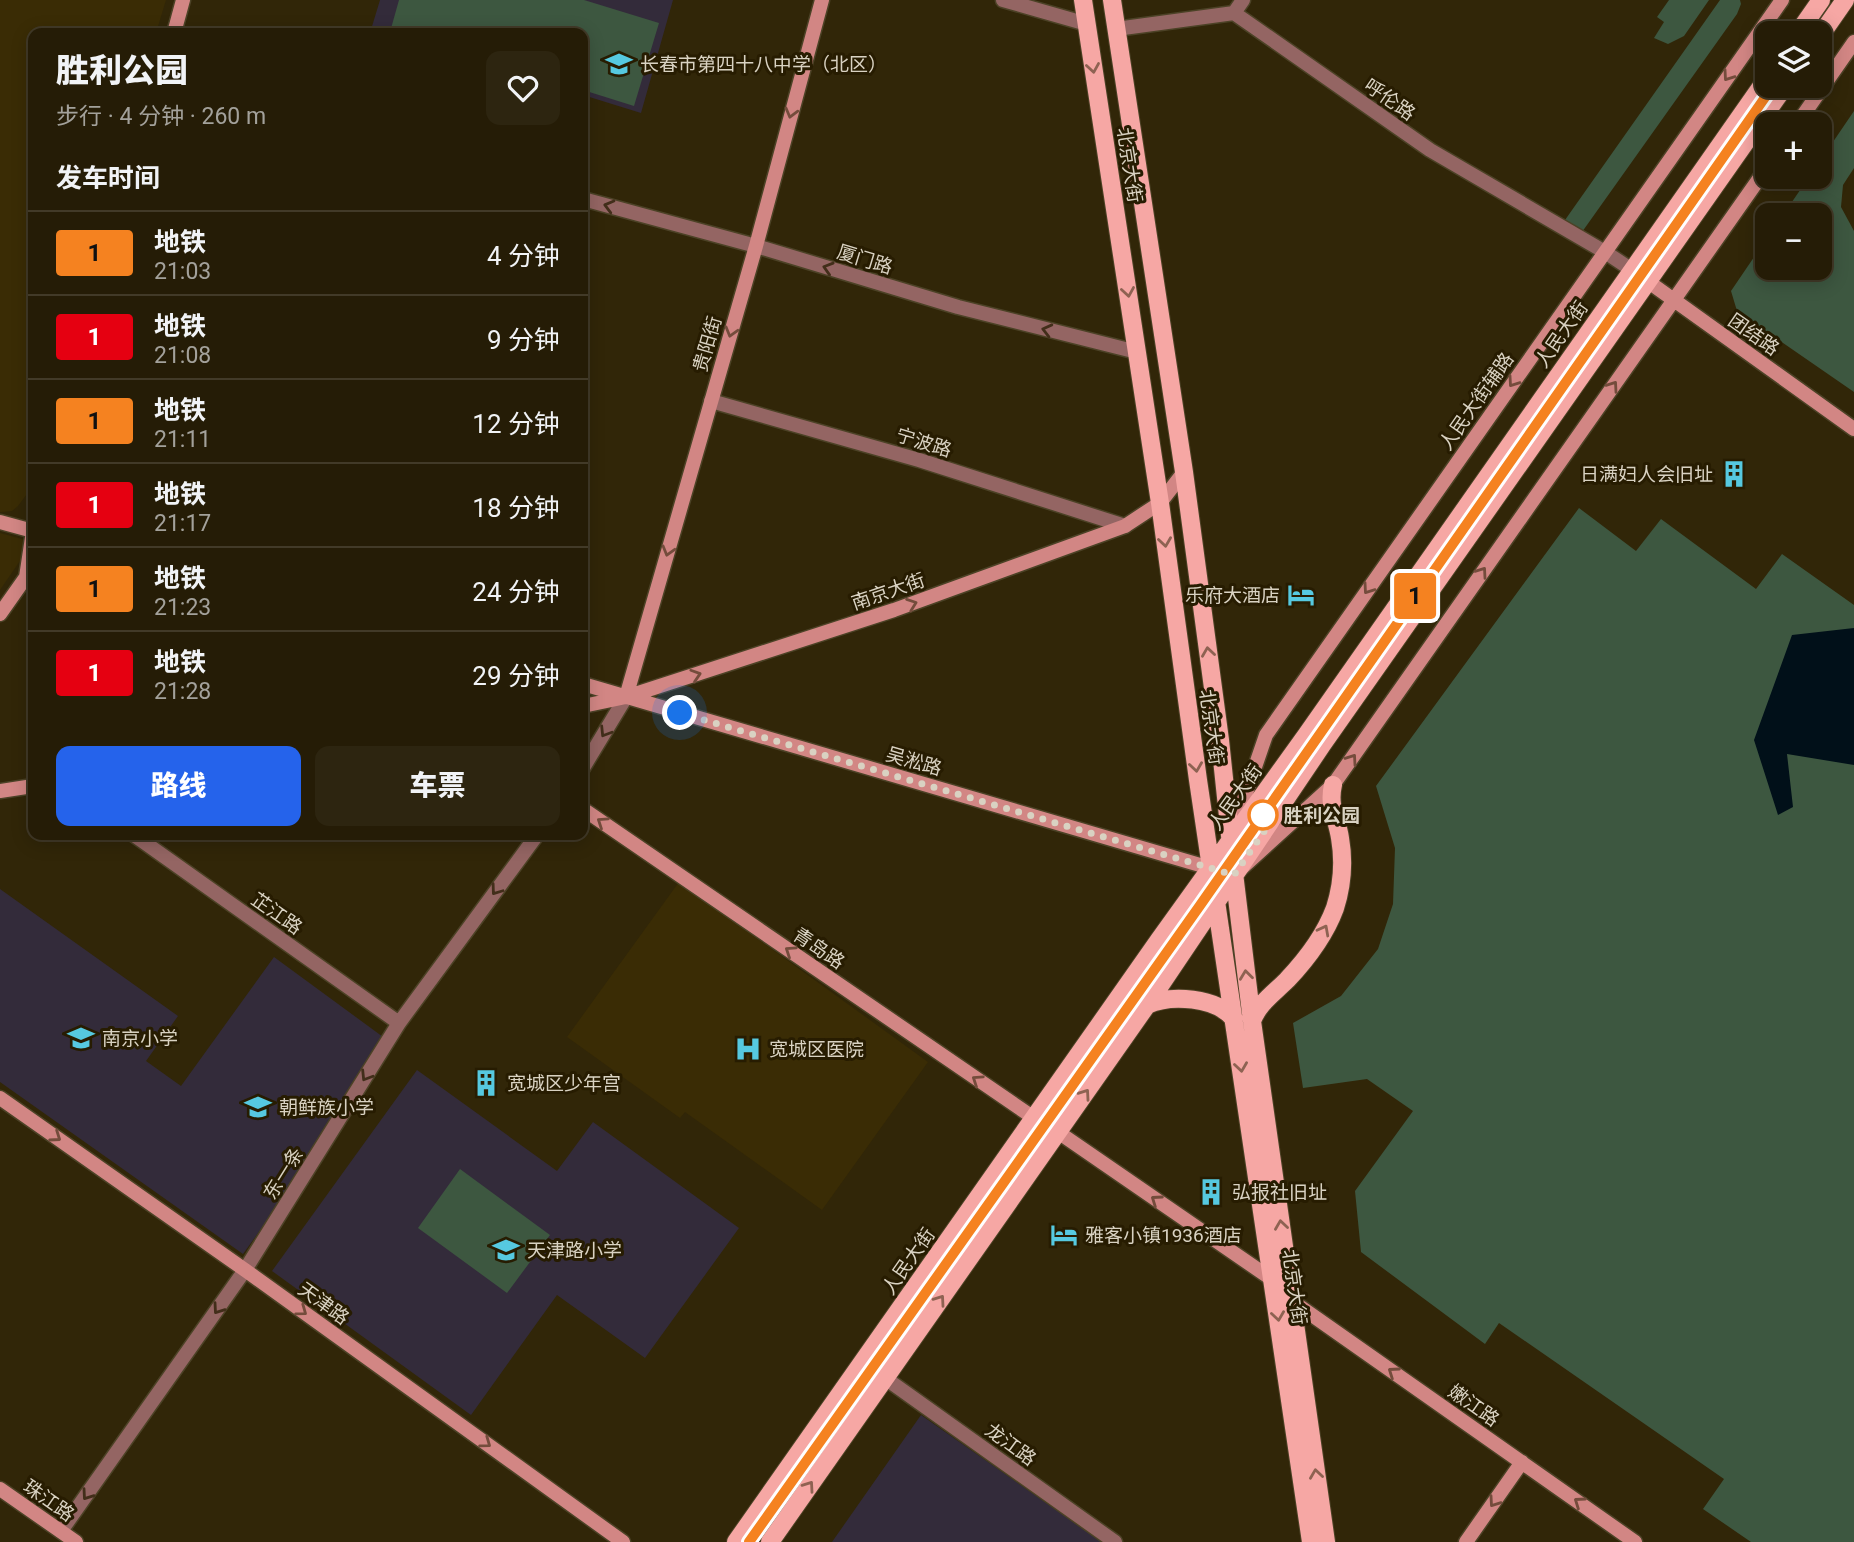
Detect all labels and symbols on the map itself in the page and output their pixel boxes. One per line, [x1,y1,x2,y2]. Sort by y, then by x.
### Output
school or university icon: 长春市第四十八中学（北区） [604,49,634,79]
place label: 长春市第四十八中学（北区） [640,53,887,76]
one-way arrow [1086,62,1101,73]
one-way arrow [1724,68,1737,81]
street label: 呼伦路 [1360,74,1420,125]
one-way arrow [785,107,799,119]
street label: 北京大街 [1112,126,1147,204]
one-way arrow [603,200,615,215]
street label: 厦门路 [834,240,895,279]
one-way arrow [822,262,835,276]
one-way arrow [1120,287,1135,298]
street label: 人民大街 [1530,297,1593,372]
street label: 团结路 [1724,309,1784,360]
street label: 贵阳街 [689,314,726,375]
one-way arrow [1041,324,1053,338]
one-way arrow [724,326,739,338]
street label: 人民大街辅路 [1434,348,1519,455]
one-way arrow [1509,374,1521,387]
one-way arrow [1605,381,1617,394]
street label: 宁波路 [893,423,954,462]
building icon: 日满妇人会旧址 [1719,459,1749,489]
place label: 日满妇人会旧址 [1580,463,1713,486]
one-way arrow [1157,536,1172,547]
one-way arrow [661,545,676,557]
one-way arrow [1474,567,1486,580]
street label: 南京大街 [848,568,928,615]
line badge: 1 [1392,573,1438,619]
hotel icon: 乐府大酒店 [1286,580,1316,610]
one-way arrow [1364,581,1376,594]
place label: 乐府大酒店 [1185,584,1280,607]
one-way arrow [905,598,917,612]
one-way arrow [1201,646,1216,658]
one-way arrow [689,668,701,683]
street label: 北京大街 [1195,688,1228,766]
your location [662,695,697,730]
one-way arrow [600,725,613,738]
street label: 吴淞路 [883,743,944,780]
one-way arrow [1344,754,1356,767]
street label: 人民大街 [1204,760,1267,835]
one-way arrow [1189,761,1204,773]
marker: 胜利公园 [1248,800,1278,830]
place label: 胜利公园 [1284,804,1360,827]
one-way arrow [597,818,610,830]
one-way arrow [492,882,505,895]
street label: 芷江路 [247,888,307,939]
street label: 青岛路 [789,923,849,974]
one-way arrow [1316,925,1329,937]
one-way arrow [785,947,798,959]
one-way arrow [1239,969,1254,981]
school or university icon: 南京小学 [66,1023,96,1053]
place label: 南京小学 [102,1027,178,1050]
hospital icon: 宽城区医院 [733,1034,763,1064]
place label: 宽城区医院 [769,1038,864,1061]
one-way arrow [1233,1061,1248,1073]
one-way arrow [361,1068,374,1081]
building icon: 宽城区少年宫 [471,1068,501,1098]
place label: 宽城区少年宫 [507,1072,621,1095]
one-way arrow [972,1075,985,1088]
one-way arrow [1077,1089,1089,1102]
school or university icon: 朝鲜族小学 [243,1092,273,1122]
place label: 朝鲜族小学 [279,1096,374,1119]
one-way arrow [48,1129,61,1141]
street label: 东一条 [259,1143,308,1204]
building icon: 弘报社旧址 [1196,1177,1226,1207]
place label: 弘报社旧址 [1232,1181,1327,1204]
one-way arrow [1151,1196,1164,1208]
one-way arrow [1274,1219,1289,1231]
hotel icon: 雅客小镇1936酒店 [1049,1220,1079,1250]
street label: 人民大街 [877,1224,940,1299]
place label: 雅客小镇1936酒店 [1085,1224,1242,1247]
school or university icon: 天津路小学 [491,1235,521,1265]
place label: 天津路小学 [527,1239,622,1262]
street label: 北京大街 [1278,1248,1311,1326]
street label: 天津路 [294,1277,354,1329]
one-way arrow [932,1295,944,1308]
one-way arrow [214,1301,226,1314]
one-way arrow [294,1302,307,1315]
one-way arrow [1270,1310,1285,1322]
one-way arrow [1388,1368,1401,1380]
street label: 嫩江路 [1444,1380,1504,1431]
street label: 龙江路 [981,1418,1041,1470]
one-way arrow [478,1435,491,1448]
one-way arrow [1309,1469,1324,1480]
street label: 珠江路 [19,1475,79,1526]
one-way arrow [801,1481,813,1494]
one-way arrow [83,1487,95,1500]
one-way arrow [1490,1494,1502,1507]
one-way arrow [1574,1498,1587,1511]

